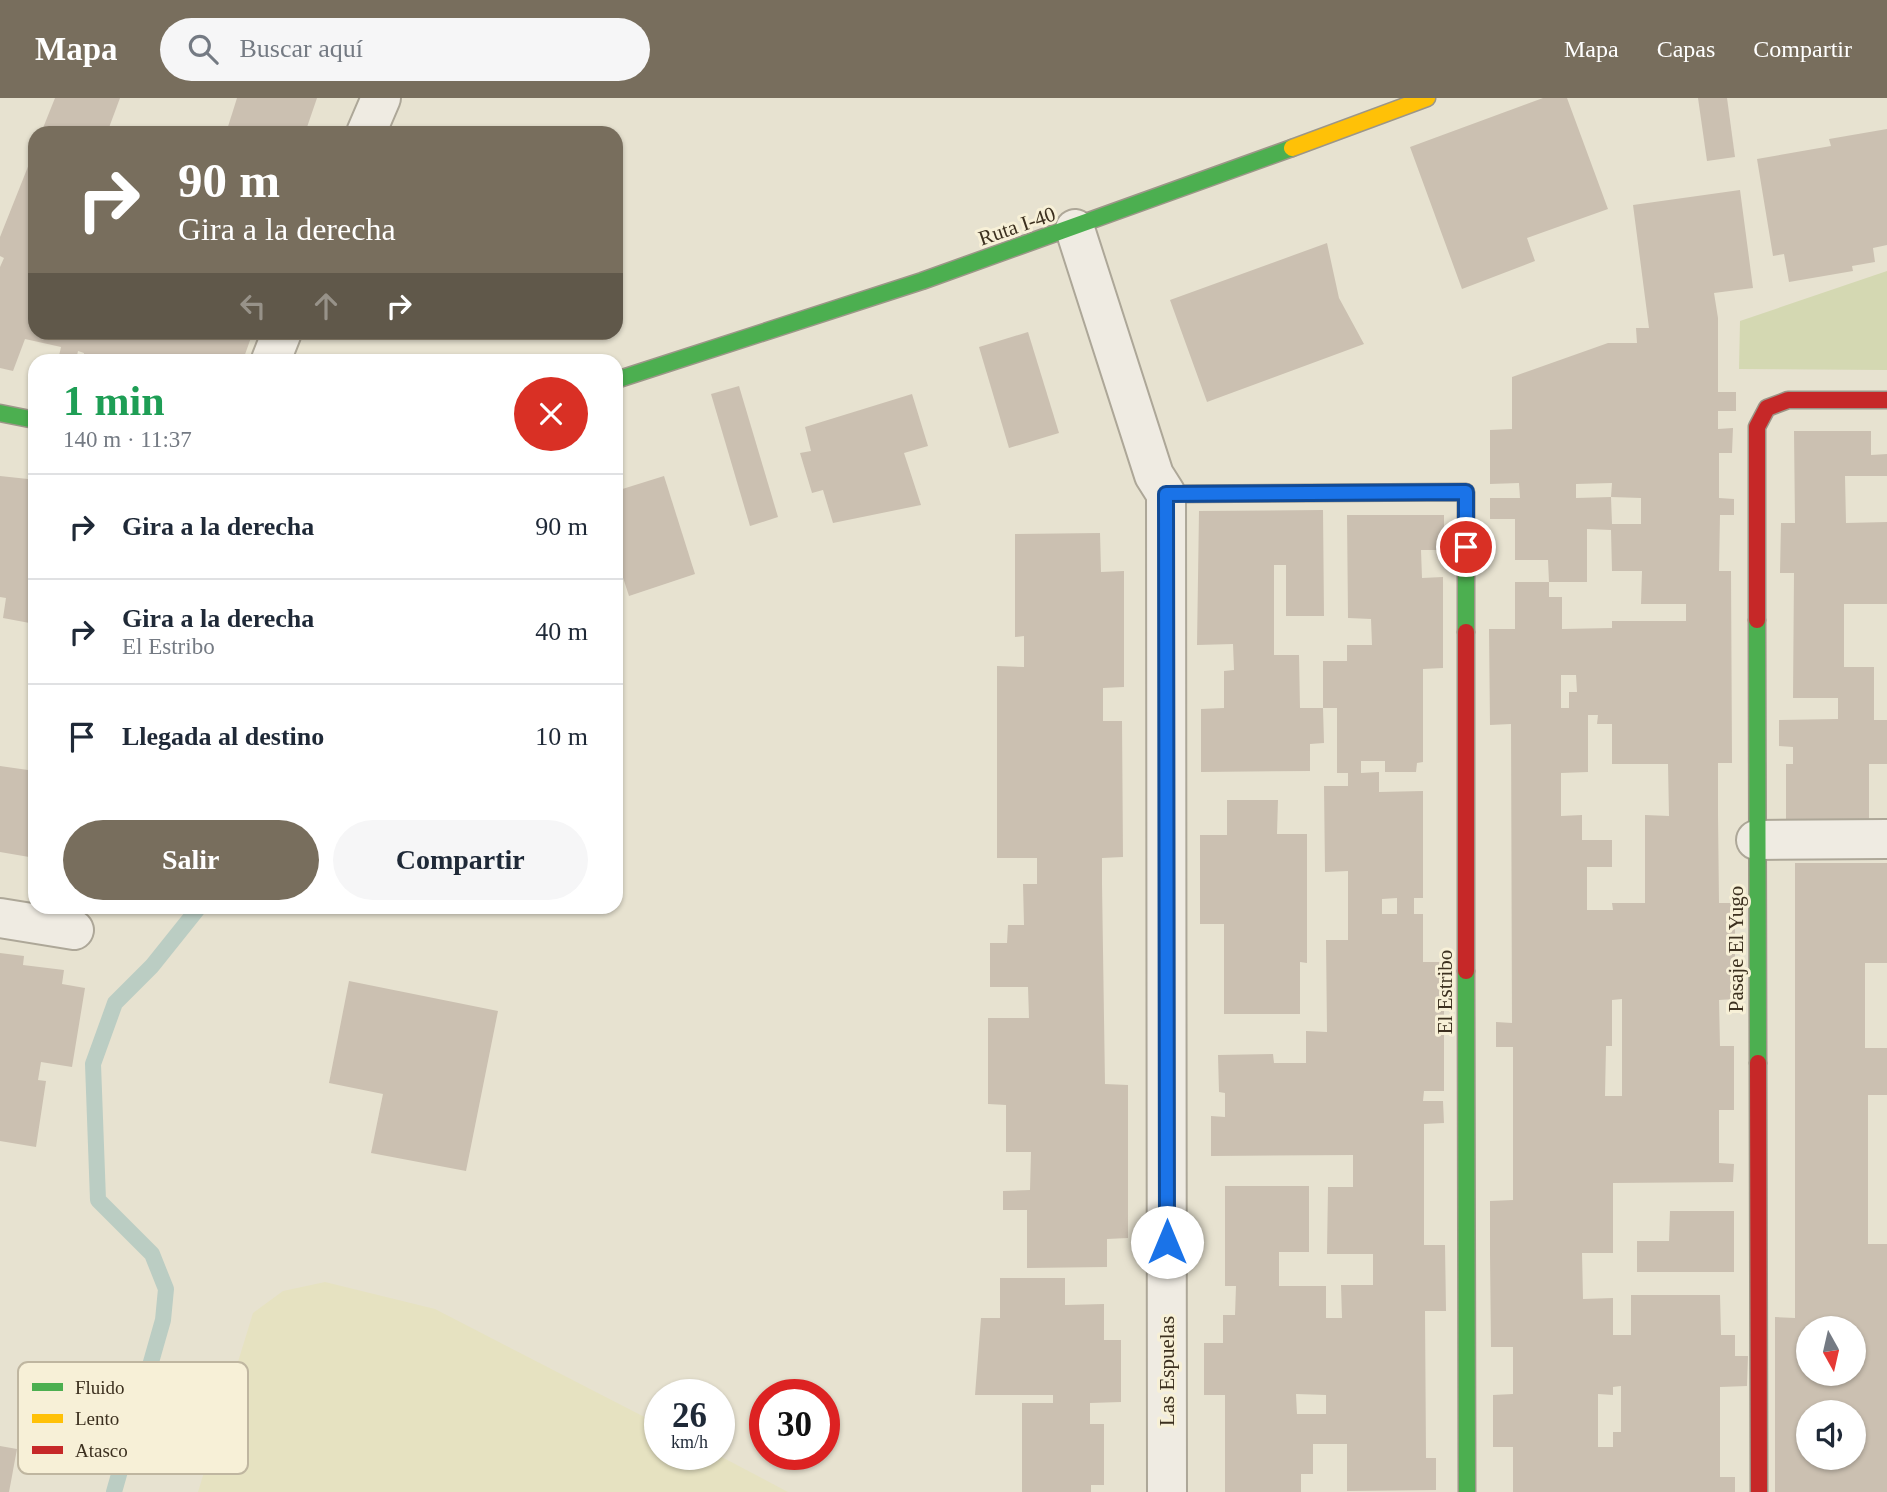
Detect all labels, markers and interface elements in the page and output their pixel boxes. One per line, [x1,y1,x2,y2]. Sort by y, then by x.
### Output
search box [160,18,650,81]
icon: search [184,30,222,68]
text: Mapa [35,31,118,67]
text: Buscar aquí [240,34,363,63]
text: Mapa [1564,36,1619,62]
text: Capas [1657,36,1715,62]
text: Compartir [1753,36,1852,62]
text: 90 m [178,153,280,208]
icon: right [63,154,154,245]
street label: Ruta I-40 [975,202,1059,250]
text: Gira a la derecha [178,211,396,247]
icon: left [234,287,272,325]
icon: ahead [307,287,345,325]
icon: right [380,287,418,325]
button: close [514,377,588,451]
text: 1 min [63,378,165,424]
text: 140 m · 11:37 [63,427,192,452]
icon: right [63,508,101,546]
text: Gira a la derecha [122,512,314,541]
text: 90 m [535,512,588,541]
pin [1436,517,1496,577]
icon: arrive [1447,528,1485,566]
text: Gira a la derecha [122,604,314,633]
icon: right [63,613,101,651]
text: 40 m [535,617,588,646]
text: El Estribo [122,634,215,659]
icon: arrive [63,718,101,756]
text: Llegada al destino [122,722,324,751]
text: 10 m [535,722,588,751]
button: Salir [63,820,319,900]
button: Compartir [333,820,588,900]
street label: Pasaje El Yugo [1724,886,1748,1012]
street label: El Estribo [1433,950,1457,1034]
position arrow [1130,1205,1204,1279]
street label: Las Espuelas [1155,1316,1179,1426]
north arrow [1796,1316,1866,1386]
map controls [1796,1316,1866,1470]
legend [18,1362,248,1474]
text: Fluido [75,1377,125,1398]
speed limit sign: 30 [749,1379,840,1470]
text: 26 [672,1396,707,1435]
button: sound [1796,1400,1866,1470]
text: Lento [75,1408,119,1429]
text: km/h [671,1432,708,1452]
text: Atasco [75,1440,128,1461]

